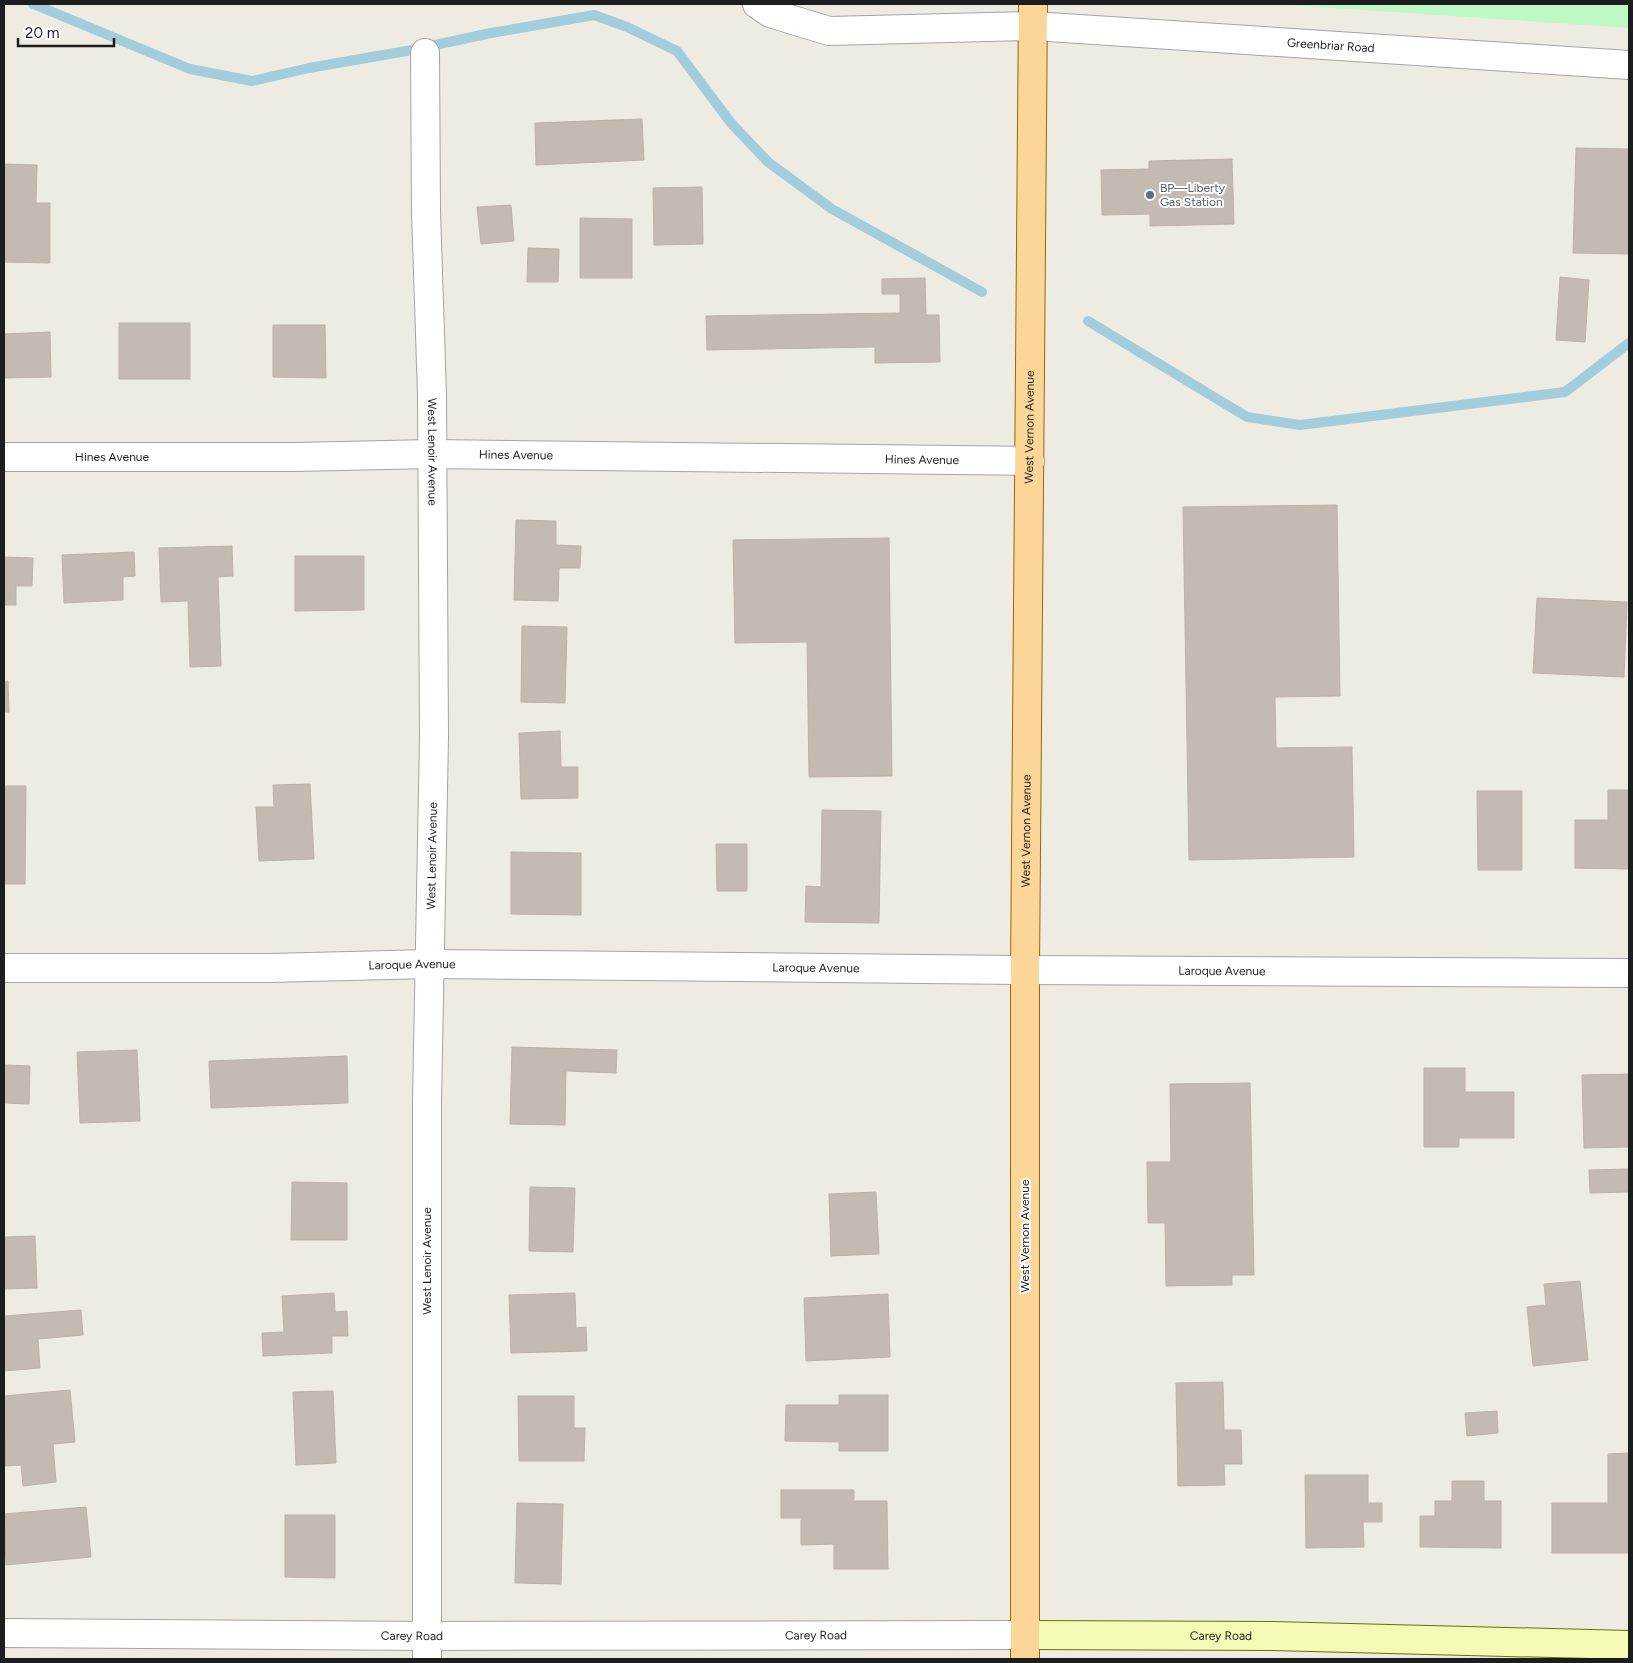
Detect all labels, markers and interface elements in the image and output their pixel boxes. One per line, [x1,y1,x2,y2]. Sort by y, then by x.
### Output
scale bar [18,15,114,47]
text: 20 m [25,24,59,42]
street label: Greenbriar Road [1287,36,1375,55]
place label: BP—Liberty Gas Station [1160,181,1226,209]
marker: BP—Liberty Gas Station [1144,189,1156,201]
street label: West Vernon Avenue [1022,370,1037,484]
street label: West Lenoir Avenue [425,398,440,506]
street label: Hines Avenue [479,448,554,462]
street label: Hines Avenue [75,450,150,464]
street label: Hines Avenue [885,452,960,467]
street label: West Vernon Avenue [1019,774,1034,888]
street label: West Lenoir Avenue [424,802,440,910]
street label: Laroque Avenue [368,957,456,973]
street label: Laroque Avenue [772,960,860,975]
street label: Laroque Avenue [1178,964,1266,978]
street label: West Vernon Avenue [1018,1179,1032,1293]
street label: West Lenoir Avenue [420,1207,434,1315]
street label: Carey Road [785,1628,847,1642]
street label: Carey Road [381,1629,443,1643]
street label: Carey Road [1190,1629,1252,1643]

